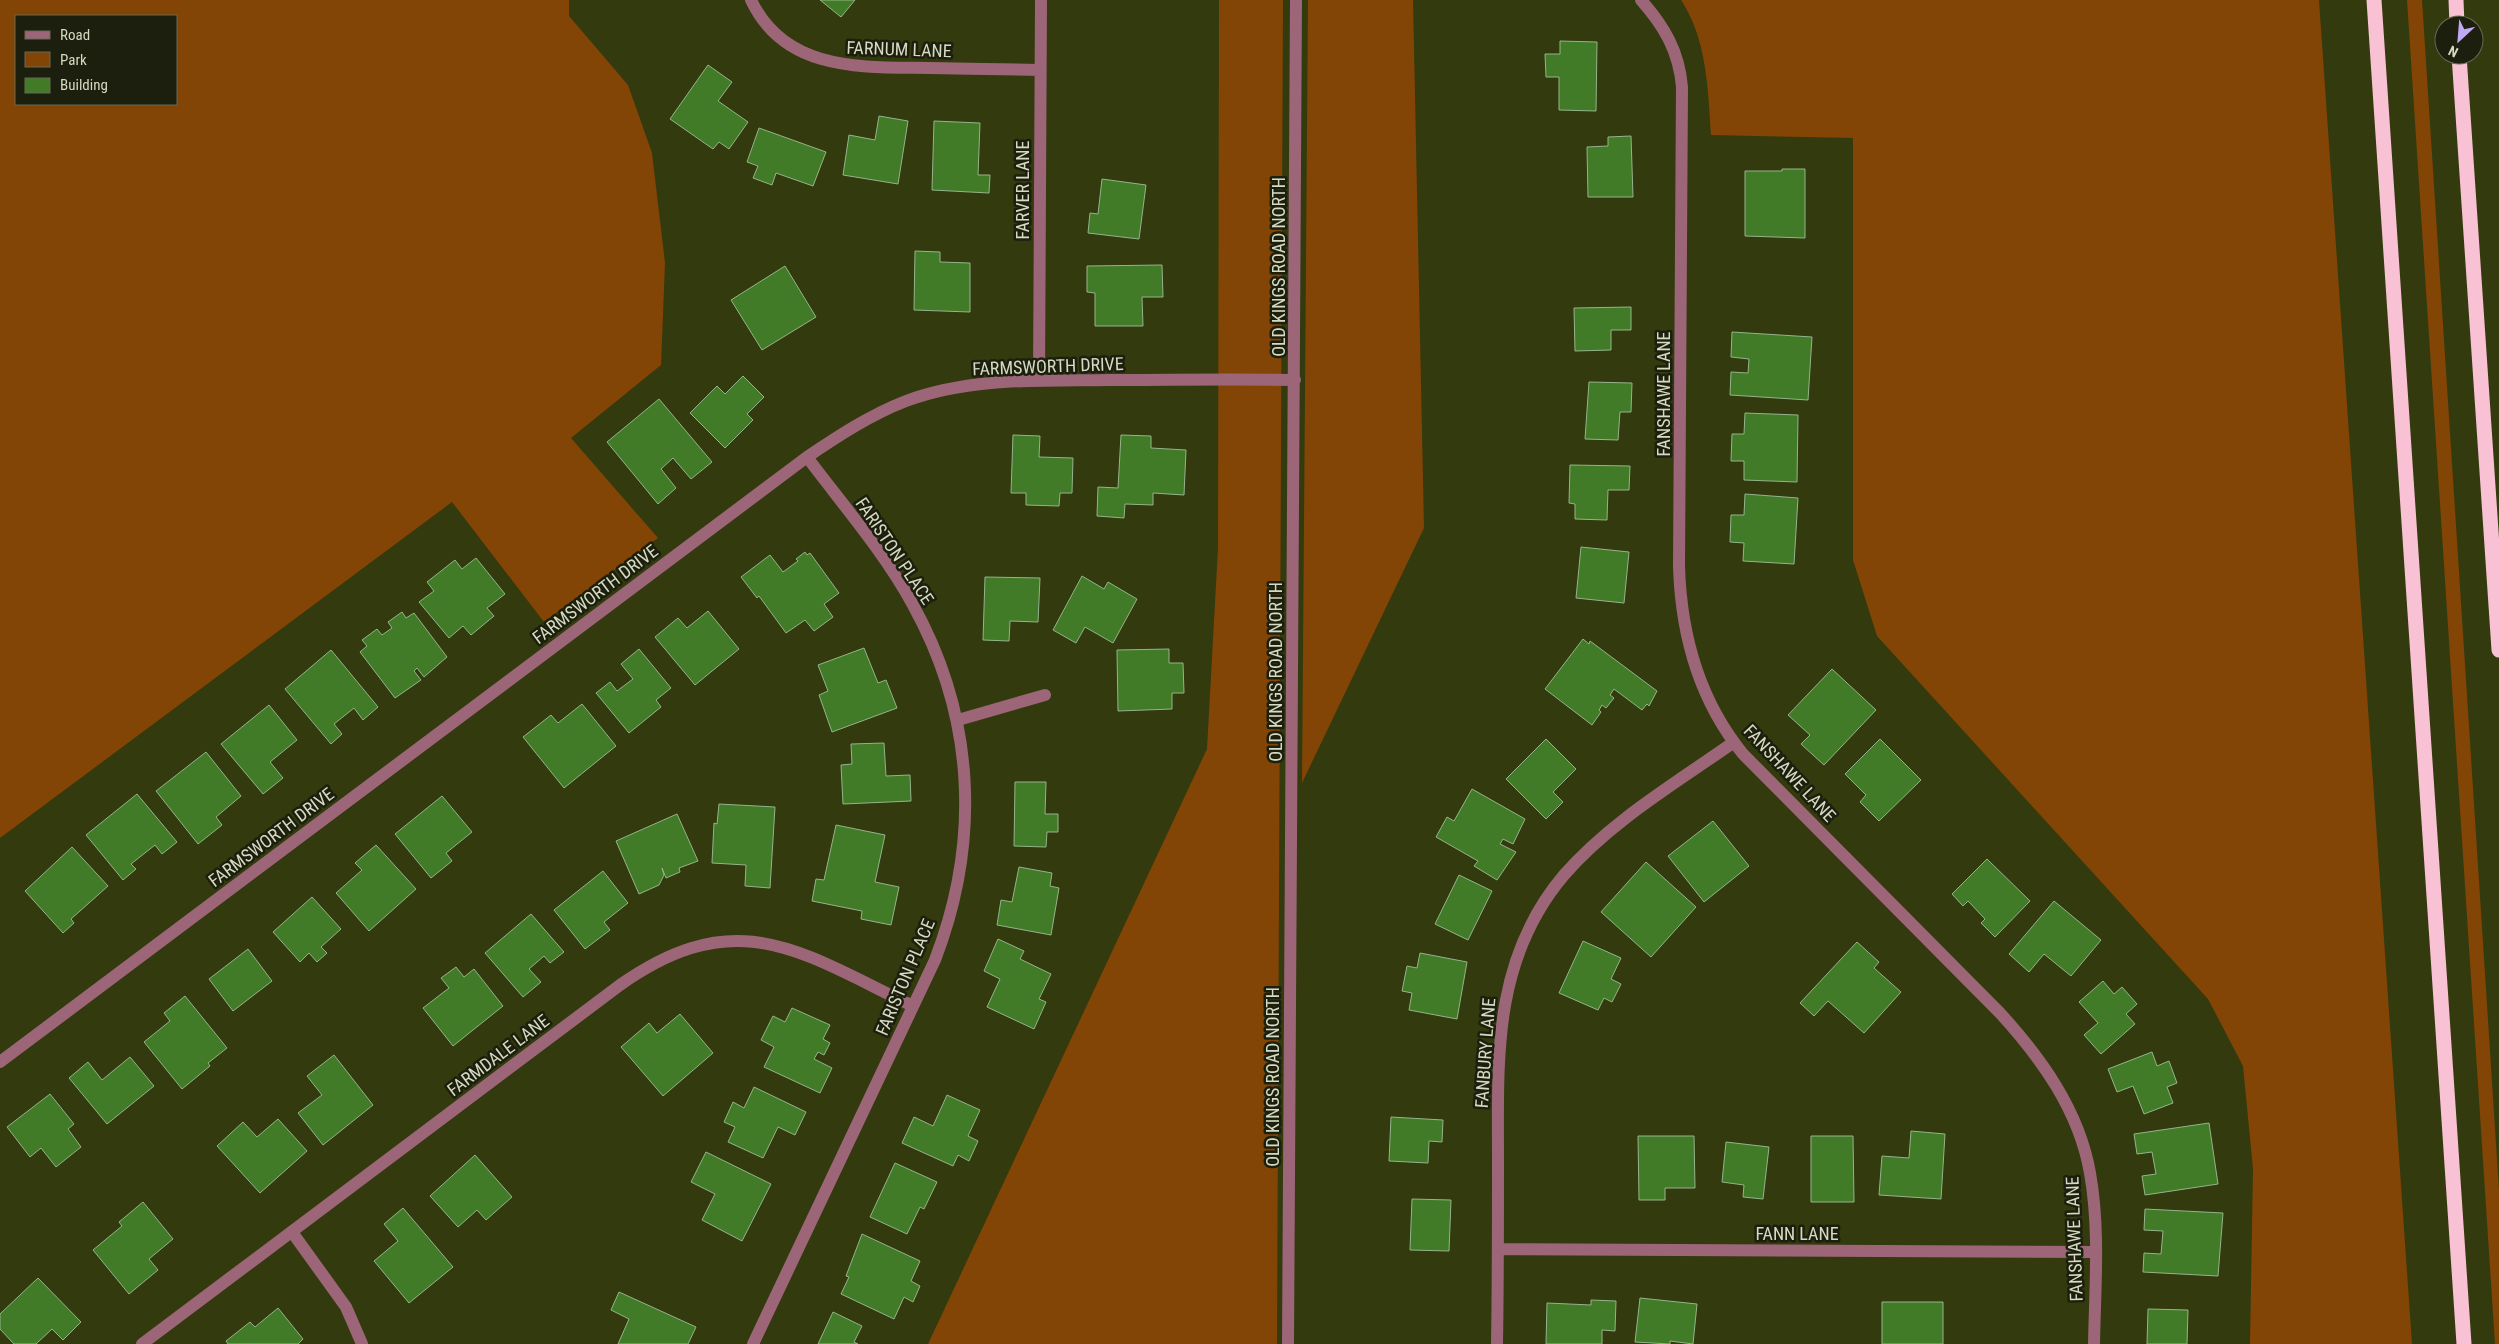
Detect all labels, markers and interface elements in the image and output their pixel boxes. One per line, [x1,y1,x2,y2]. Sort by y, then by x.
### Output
legend [15,15,178,105]
north arrow [2434,15,2484,65]
text: Road [60,26,90,44]
street label: FARNUM LANE [846,37,952,61]
text: N [2446,43,2461,61]
text: Park [60,51,87,69]
text: Building [60,76,108,94]
street label: FARVER LANE [1012,141,1033,239]
street label: OLD KINGS ROAD NORTH [1268,177,1289,357]
street label: FANSHAWE LANE [1653,331,1674,457]
street label: FARMSWORTH DRIVE [972,353,1124,379]
street label: FARISTON PLACE [852,494,938,608]
street label: FARMSWORTH DRIVE [528,540,662,648]
street label: OLD KINGS ROAD NORTH [1265,582,1286,762]
street label: FANSHAWE LANE [1740,720,1840,826]
street label: FARMSWORTH DRIVE [204,783,338,891]
street label: FARISTON PLACE [871,916,939,1038]
street label: OLD KINGS ROAD NORTH [1262,987,1283,1167]
street label: FANBURY LANE [1471,997,1499,1109]
street label: FARMDALE LANE [443,1010,553,1100]
street label: FANSHAWE LANE [2061,1176,2087,1302]
street label: FANN LANE [1755,1223,1839,1244]

